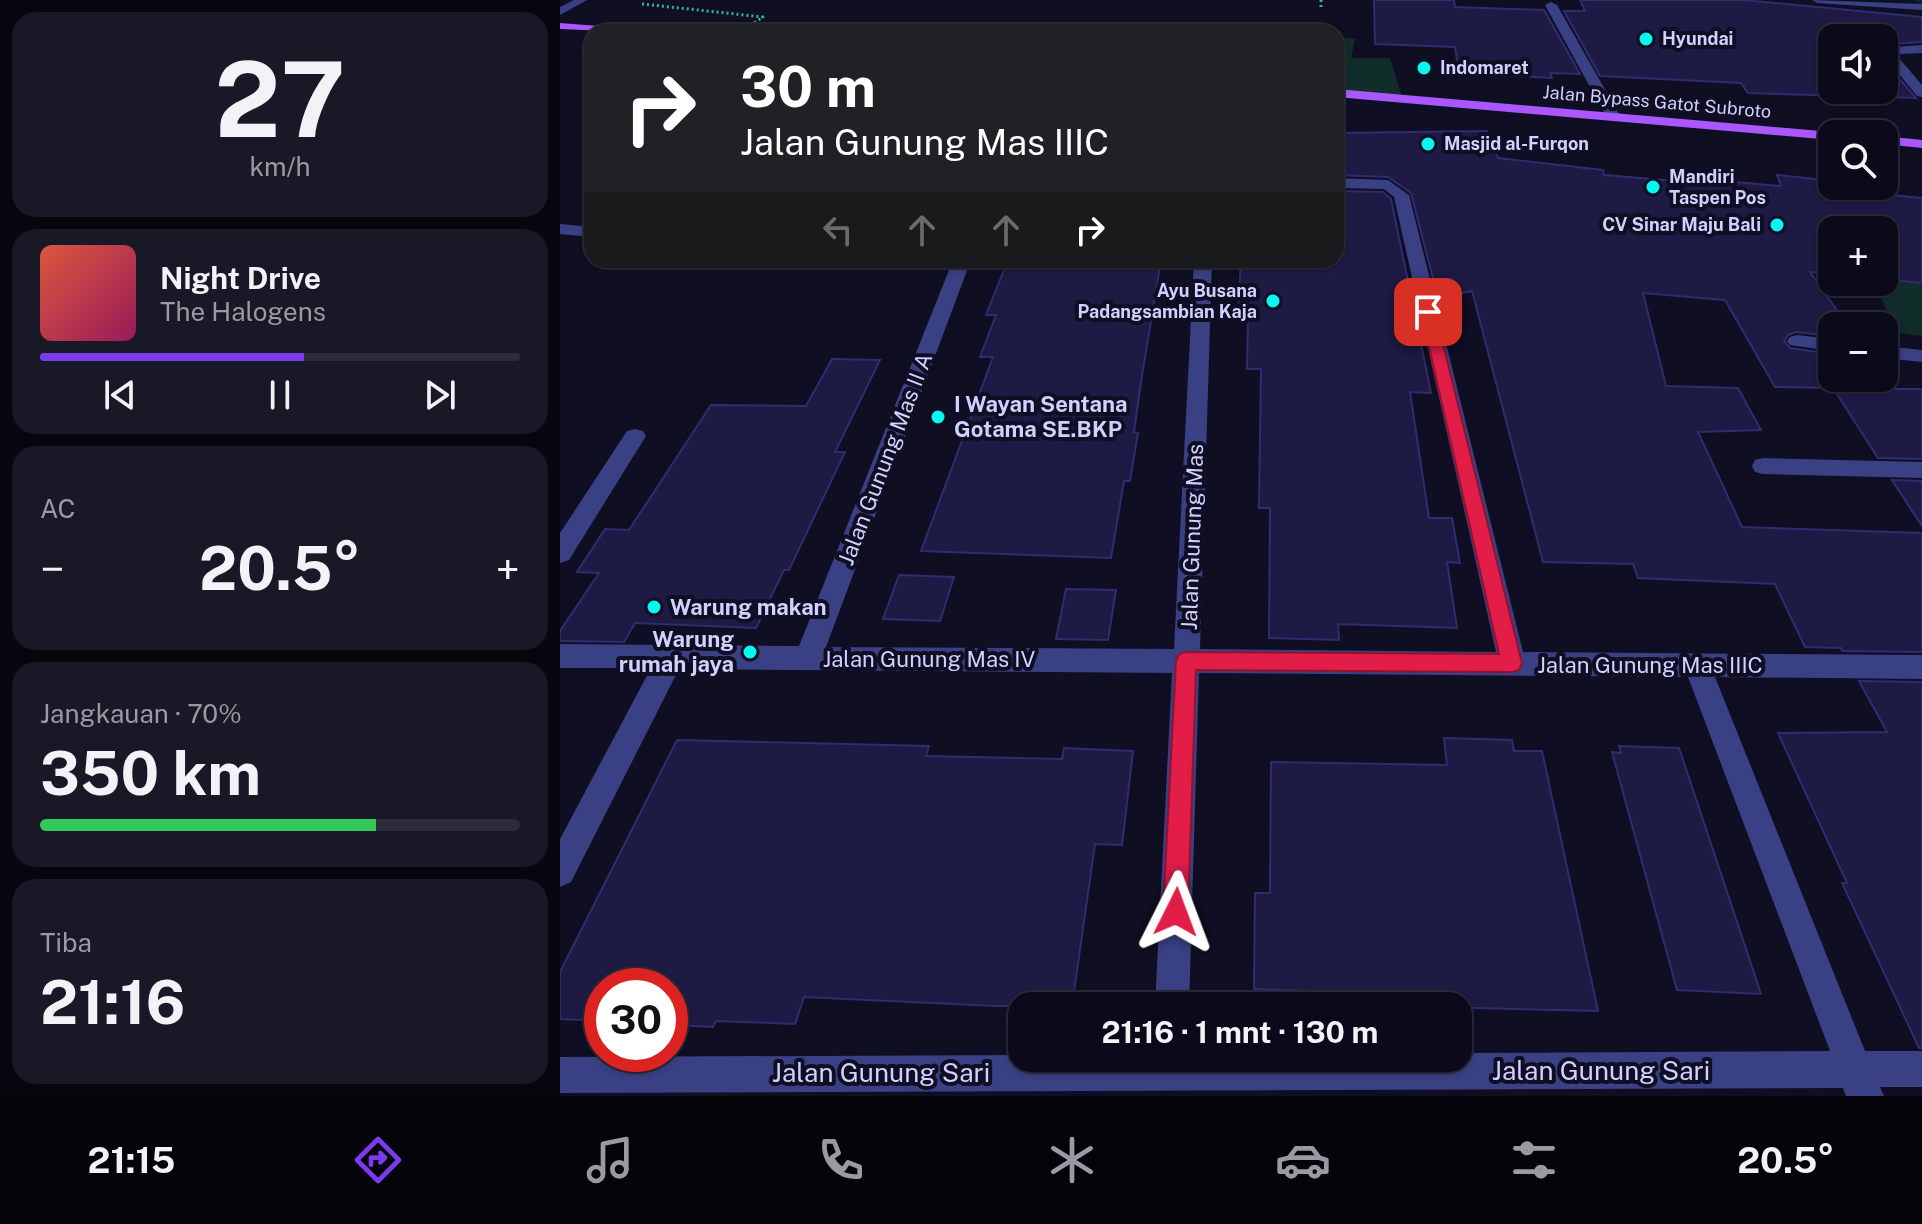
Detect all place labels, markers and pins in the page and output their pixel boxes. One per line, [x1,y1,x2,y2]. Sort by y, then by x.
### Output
place label: Hyundai [1662,28,1733,49]
marker: Hyundai [1637,30,1655,48]
place label: Indomaret [1440,57,1529,78]
marker: Indomaret [1415,59,1433,77]
place label: Masjid al-Furqon [1444,133,1589,154]
marker: Masjid al-Furqon [1419,135,1437,153]
place label: Mandiri Taspen Pos [1669,166,1766,208]
marker: Mandiri Taspen Pos [1644,178,1662,196]
place label: CV Sinar Maju Bali [1602,214,1761,235]
marker: CV Sinar Maju Bali [1768,216,1786,234]
pin [1394,278,1462,346]
place label: Ayu Busana Padangsambian Kaja [1078,280,1257,322]
marker: Ayu Busana Padangsambian Kaja [1264,292,1282,310]
place label: I Wayan Sentana Gotama SE.BKP [954,391,1128,442]
marker: I Wayan Sentana Gotama SE.BKP [929,408,947,426]
place label: Warung makan [670,594,827,620]
marker: Warung makan [645,598,663,616]
place label: Warung rumah jaya [619,626,734,677]
marker: Warung rumah jaya [741,643,759,661]

